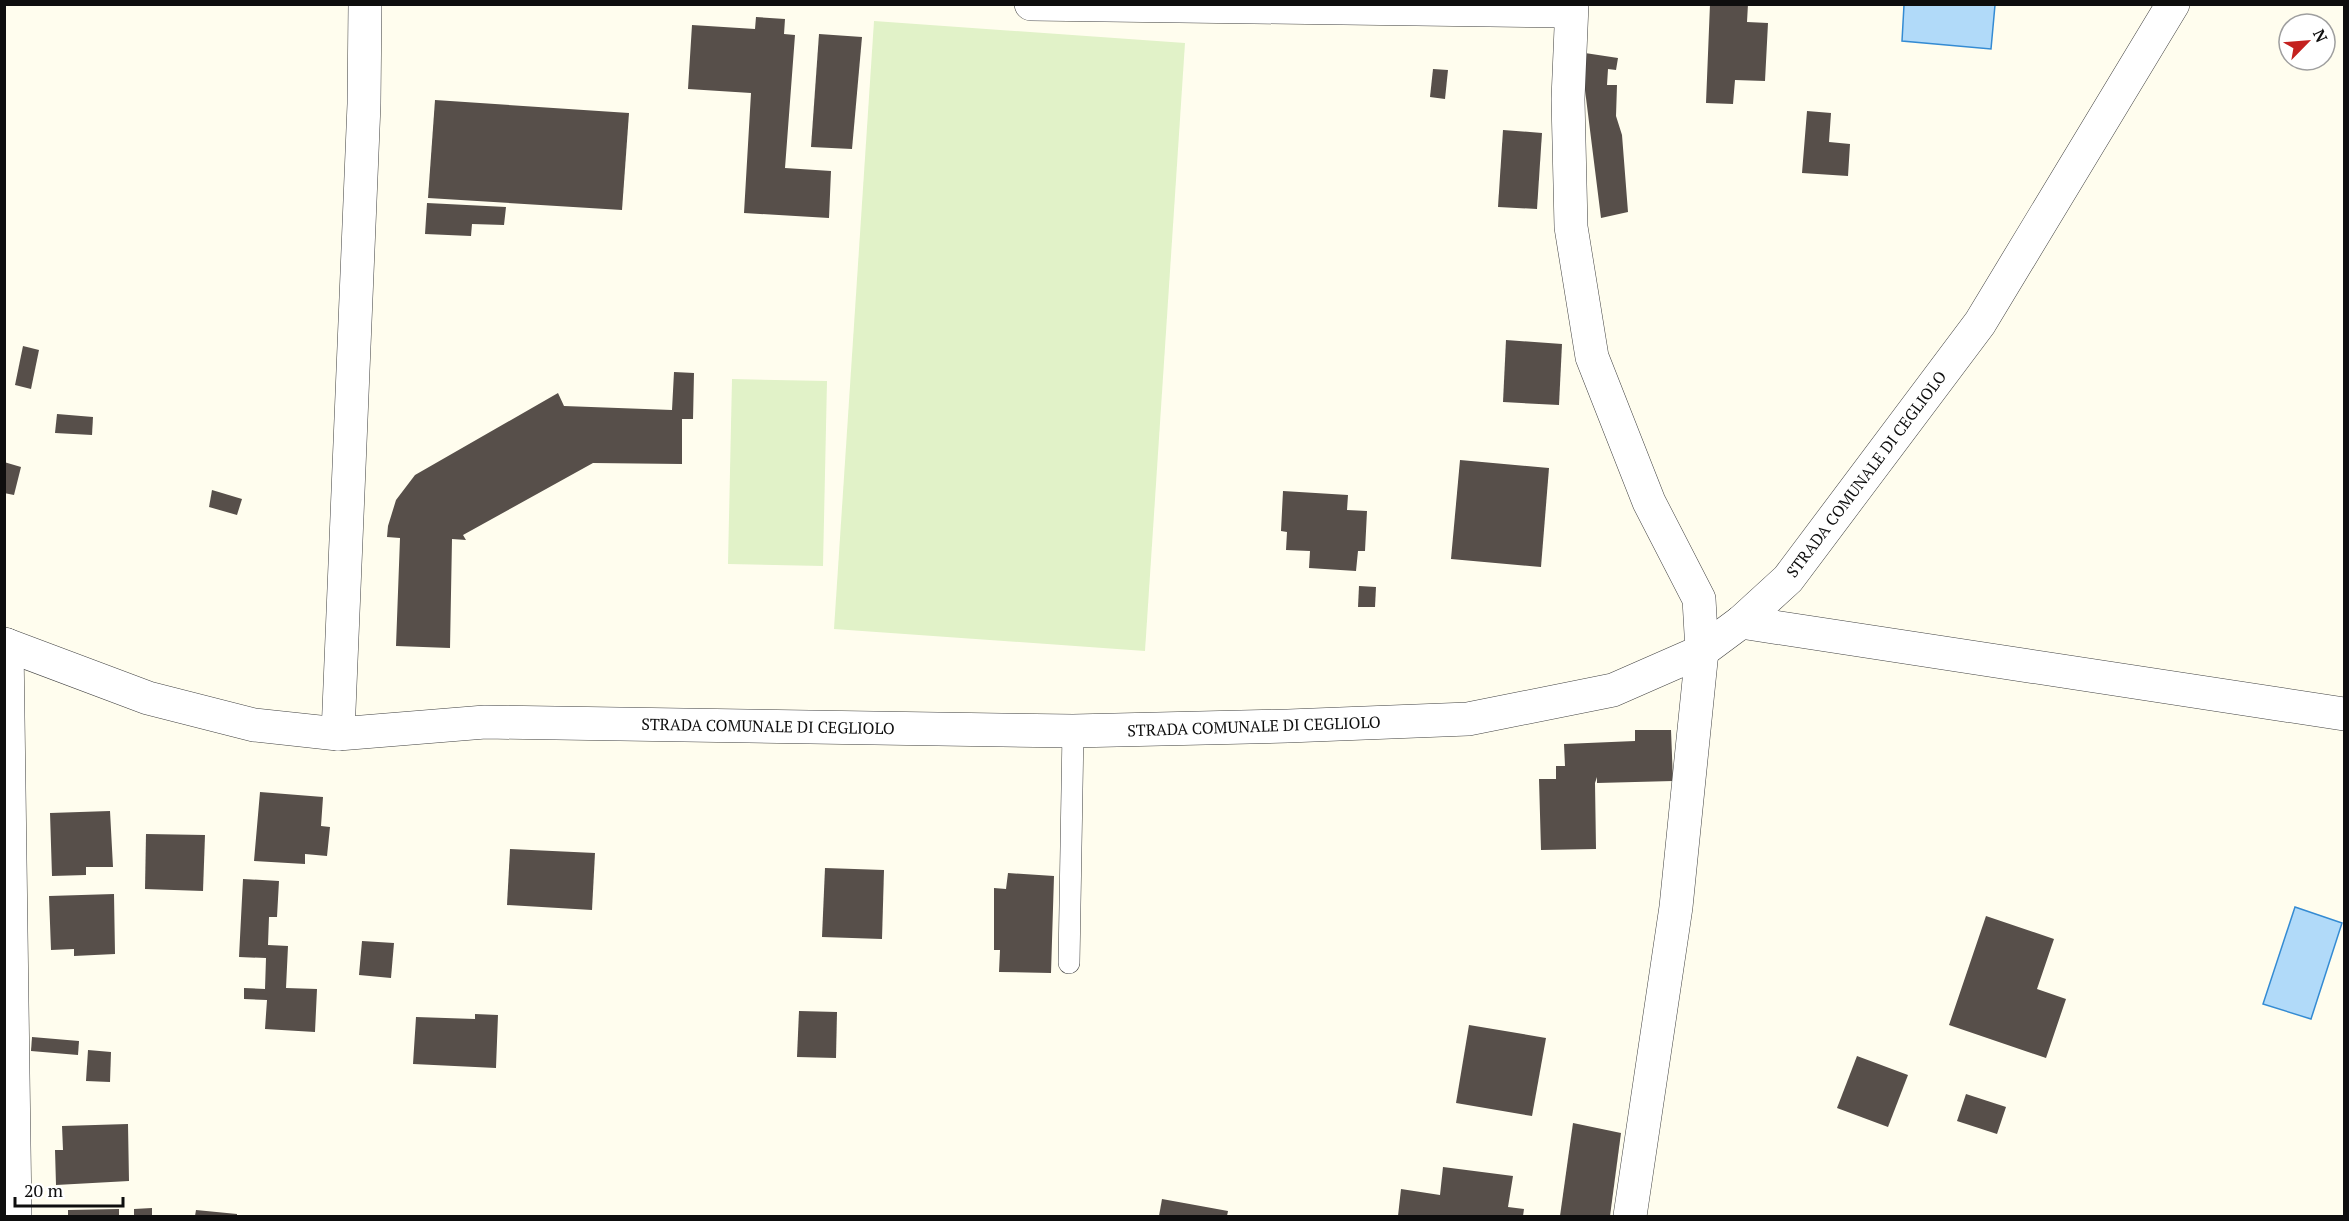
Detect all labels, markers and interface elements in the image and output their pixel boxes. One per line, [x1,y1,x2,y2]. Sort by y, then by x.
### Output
north arrow [2277,12,2337,72]
text: N [2308,26,2333,46]
street label: STRADA COMUNALE DI CEGLIOLO [1781,366,1951,582]
street label: STRADA COMUNALE DI CEGLIOLO [1127,711,1381,741]
street label: STRADA COMUNALE DI CEGLIOLO [641,713,895,739]
scale bar [15,1170,123,1208]
text: 20 m [24,1178,64,1202]

